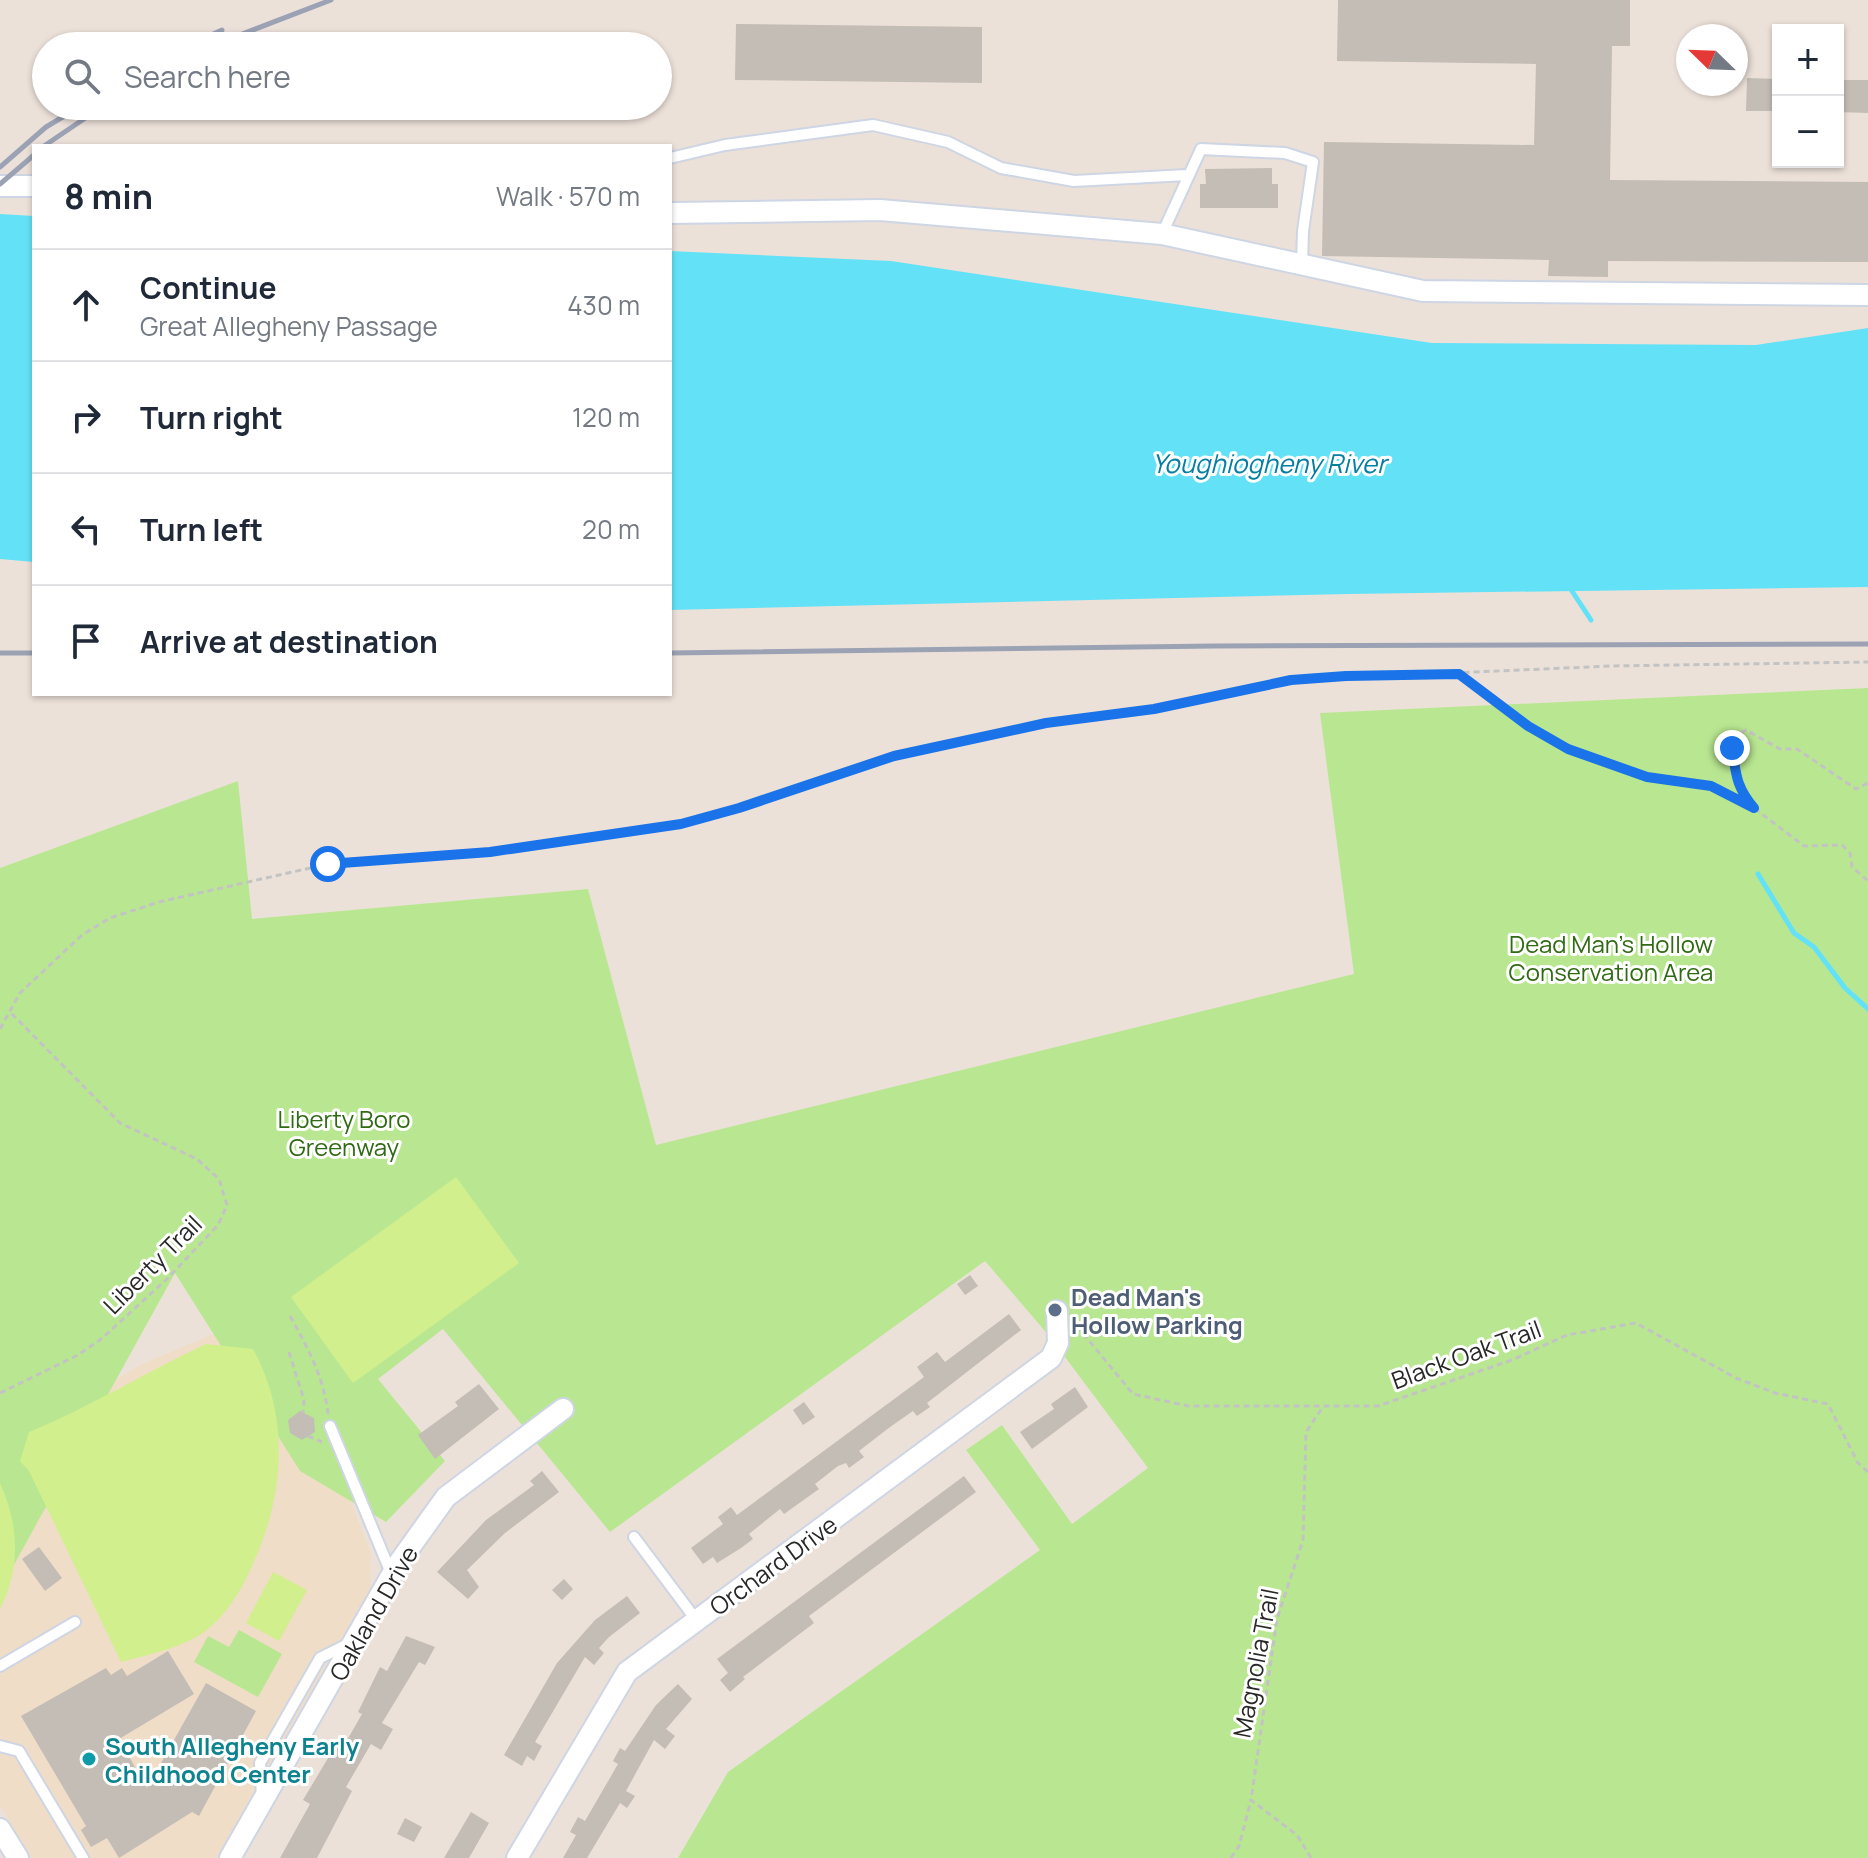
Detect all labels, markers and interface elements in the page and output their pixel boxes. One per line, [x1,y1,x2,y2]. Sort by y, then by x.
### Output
north arrow [1676,24,1748,96]
map controls [1772,24,1844,168]
button: + [1772,24,1844,96]
search box [32,32,672,120]
icon: search [60,54,104,98]
text: Search here [124,56,291,97]
button: − [1772,96,1844,168]
text: 8 min [64,173,153,219]
text: Walk · 570 m [496,178,640,214]
text: Continue [140,267,276,308]
icon: ahead [64,283,108,327]
text: 430 m [567,287,640,323]
text: Great Allegheny Passage [140,308,438,344]
icon: right [64,395,108,439]
text: Turn right [140,397,283,438]
text: 120 m [572,399,640,435]
water label: Youghiogheny River [1152,445,1390,481]
icon: left [64,507,108,551]
text: Turn left [140,509,263,550]
text: 20 m [582,511,640,547]
icon: arrive [64,619,108,663]
text: Arrive at destination [140,621,438,662]
route end [1714,730,1750,766]
route start [310,846,346,882]
park label: Dead Man's Hollow Conservation Area [1509,927,1713,988]
park label: Liberty Boro Greenway [278,1102,410,1163]
street label: Liberty Trail [95,1207,209,1321]
place label: Dead Man's Hollow Parking [1071,1280,1243,1341]
marker: Dead Man's Hollow Parking [1046,1301,1064,1319]
street label: Black Oak Trail [1387,1312,1545,1396]
street label: Orchard Drive [703,1508,843,1622]
street label: Oakland Drive [321,1539,425,1687]
street label: Magnolia Trail [1224,1586,1286,1740]
place label: South Allegheny Early Childhood Center [105,1729,360,1790]
marker: South Allegheny Early Childhood Center [80,1750,98,1768]

